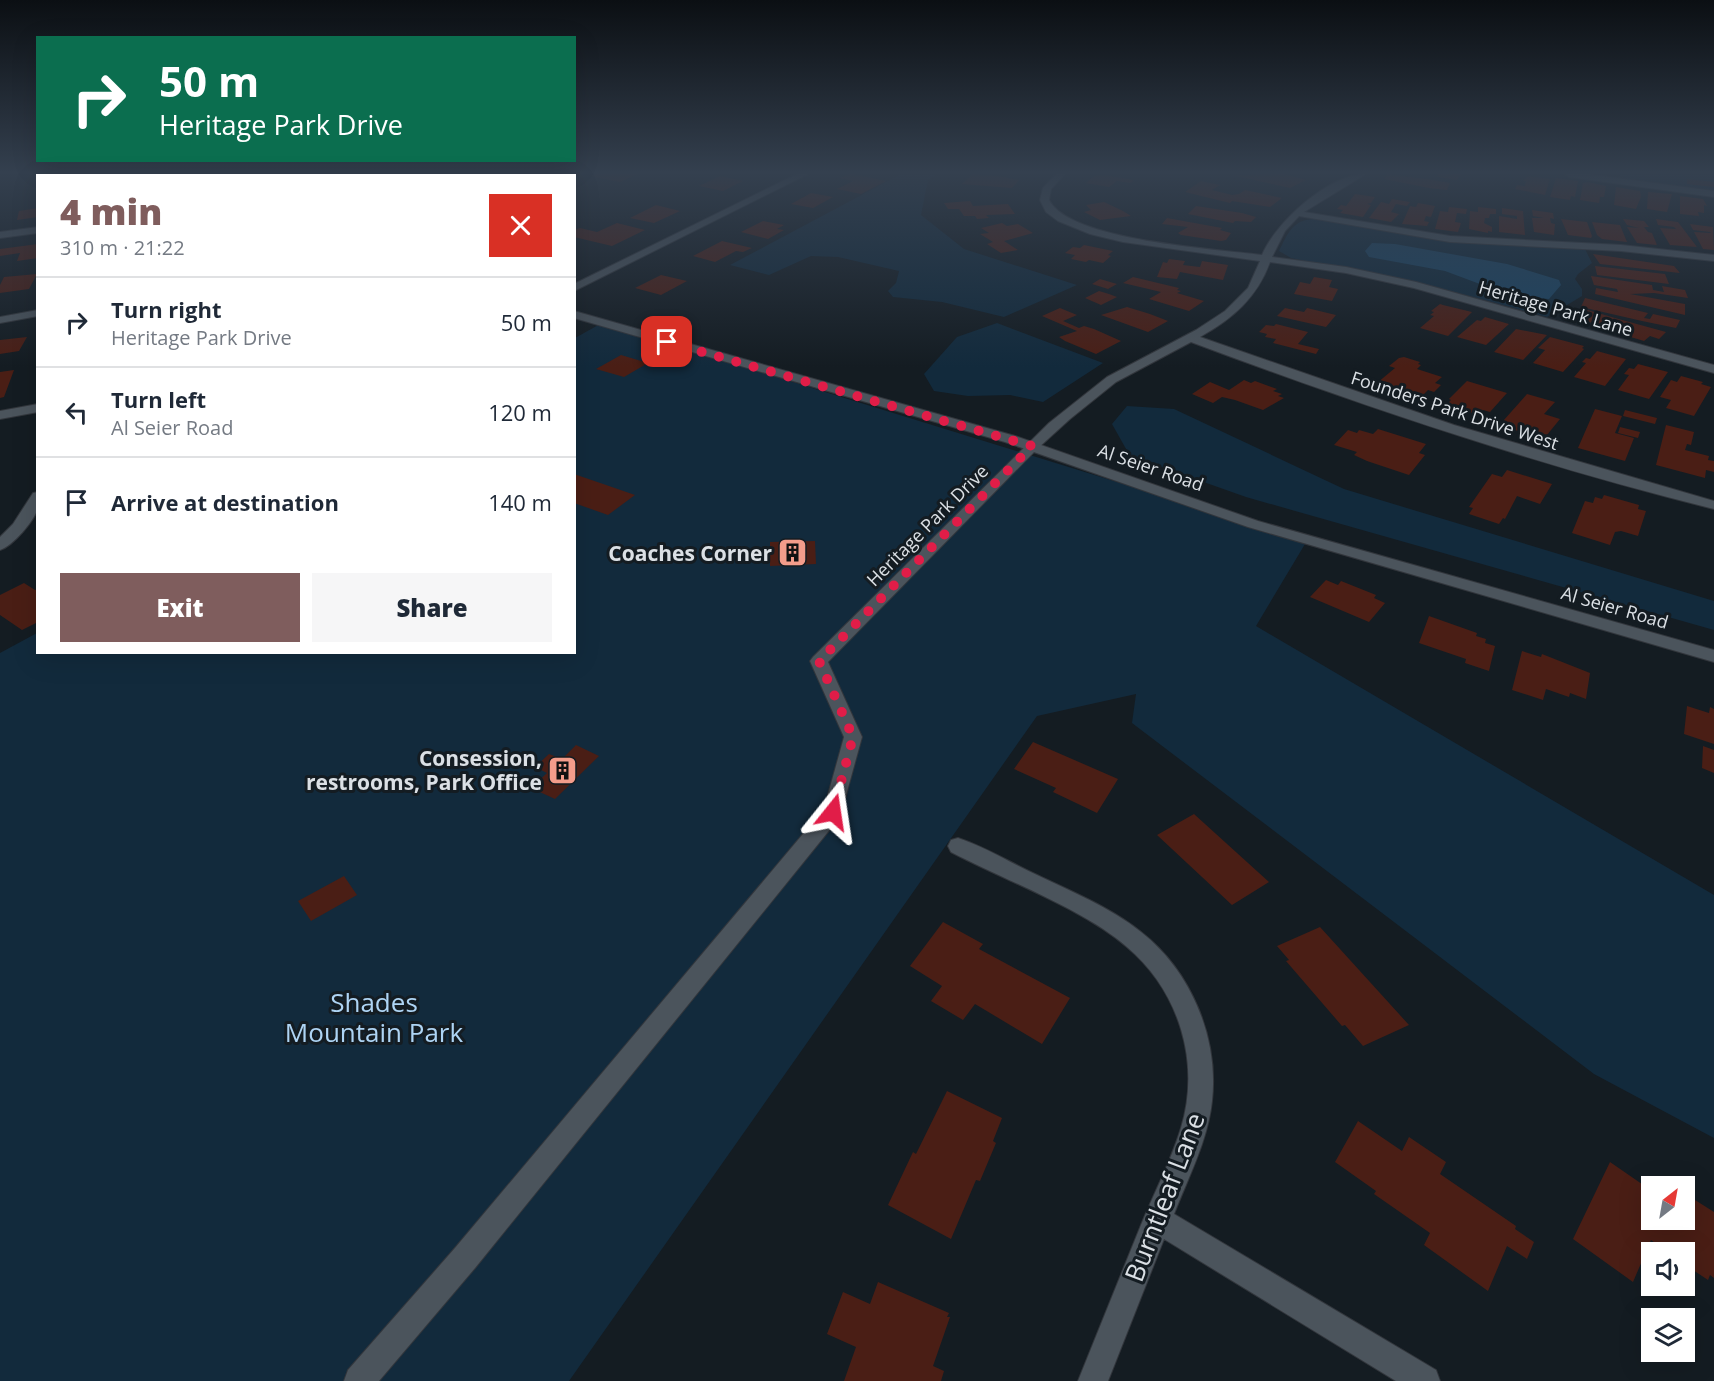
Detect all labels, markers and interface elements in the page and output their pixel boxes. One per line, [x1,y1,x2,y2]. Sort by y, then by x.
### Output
text: 50 m [159,52,259,109]
icon: right [60,60,138,138]
text: Heritage Park Drive [159,106,403,143]
text: 4 min [60,187,162,236]
button: close [489,194,552,257]
text: 310 m · 21:22 [60,234,185,261]
street label: Heritage Park Lane [1476,275,1636,341]
text: Turn right [111,294,222,324]
icon: right [60,306,93,339]
text: 50 m [501,307,552,337]
pin [641,316,692,367]
text: Heritage Park Drive [111,324,292,351]
icon: arrive [650,325,683,358]
street label: Founders Park Drive West [1348,365,1562,455]
text: Turn left [111,384,206,414]
icon: left [60,396,93,429]
text: 120 m [488,397,552,427]
text: Al Seier Road [111,414,233,441]
street label: Al Seier Road [1095,438,1207,496]
street label: Heritage Park Drive [861,459,993,591]
icon: arrive [60,486,93,519]
text: Arrive at destination [111,487,339,517]
text: 140 m [488,487,552,517]
building icon: Coaches Corner [777,537,809,569]
place label: Coaches Corner [608,539,772,567]
button: Exit [60,573,300,642]
button: Share [312,573,552,642]
street label: Al Seier Road [1559,580,1671,634]
place label: Consession, restrooms, Park Office [306,744,542,796]
building icon: Consession, restrooms, Park Office [547,754,579,786]
position arrow [801,780,865,844]
park label: Shades Mountain Park [285,984,463,1050]
street label: Burntleaf Lane [1115,1107,1213,1287]
north arrow [1641,1176,1695,1230]
map controls [1641,1176,1695,1362]
button: sound [1641,1242,1695,1296]
button: layers [1641,1308,1695,1362]

